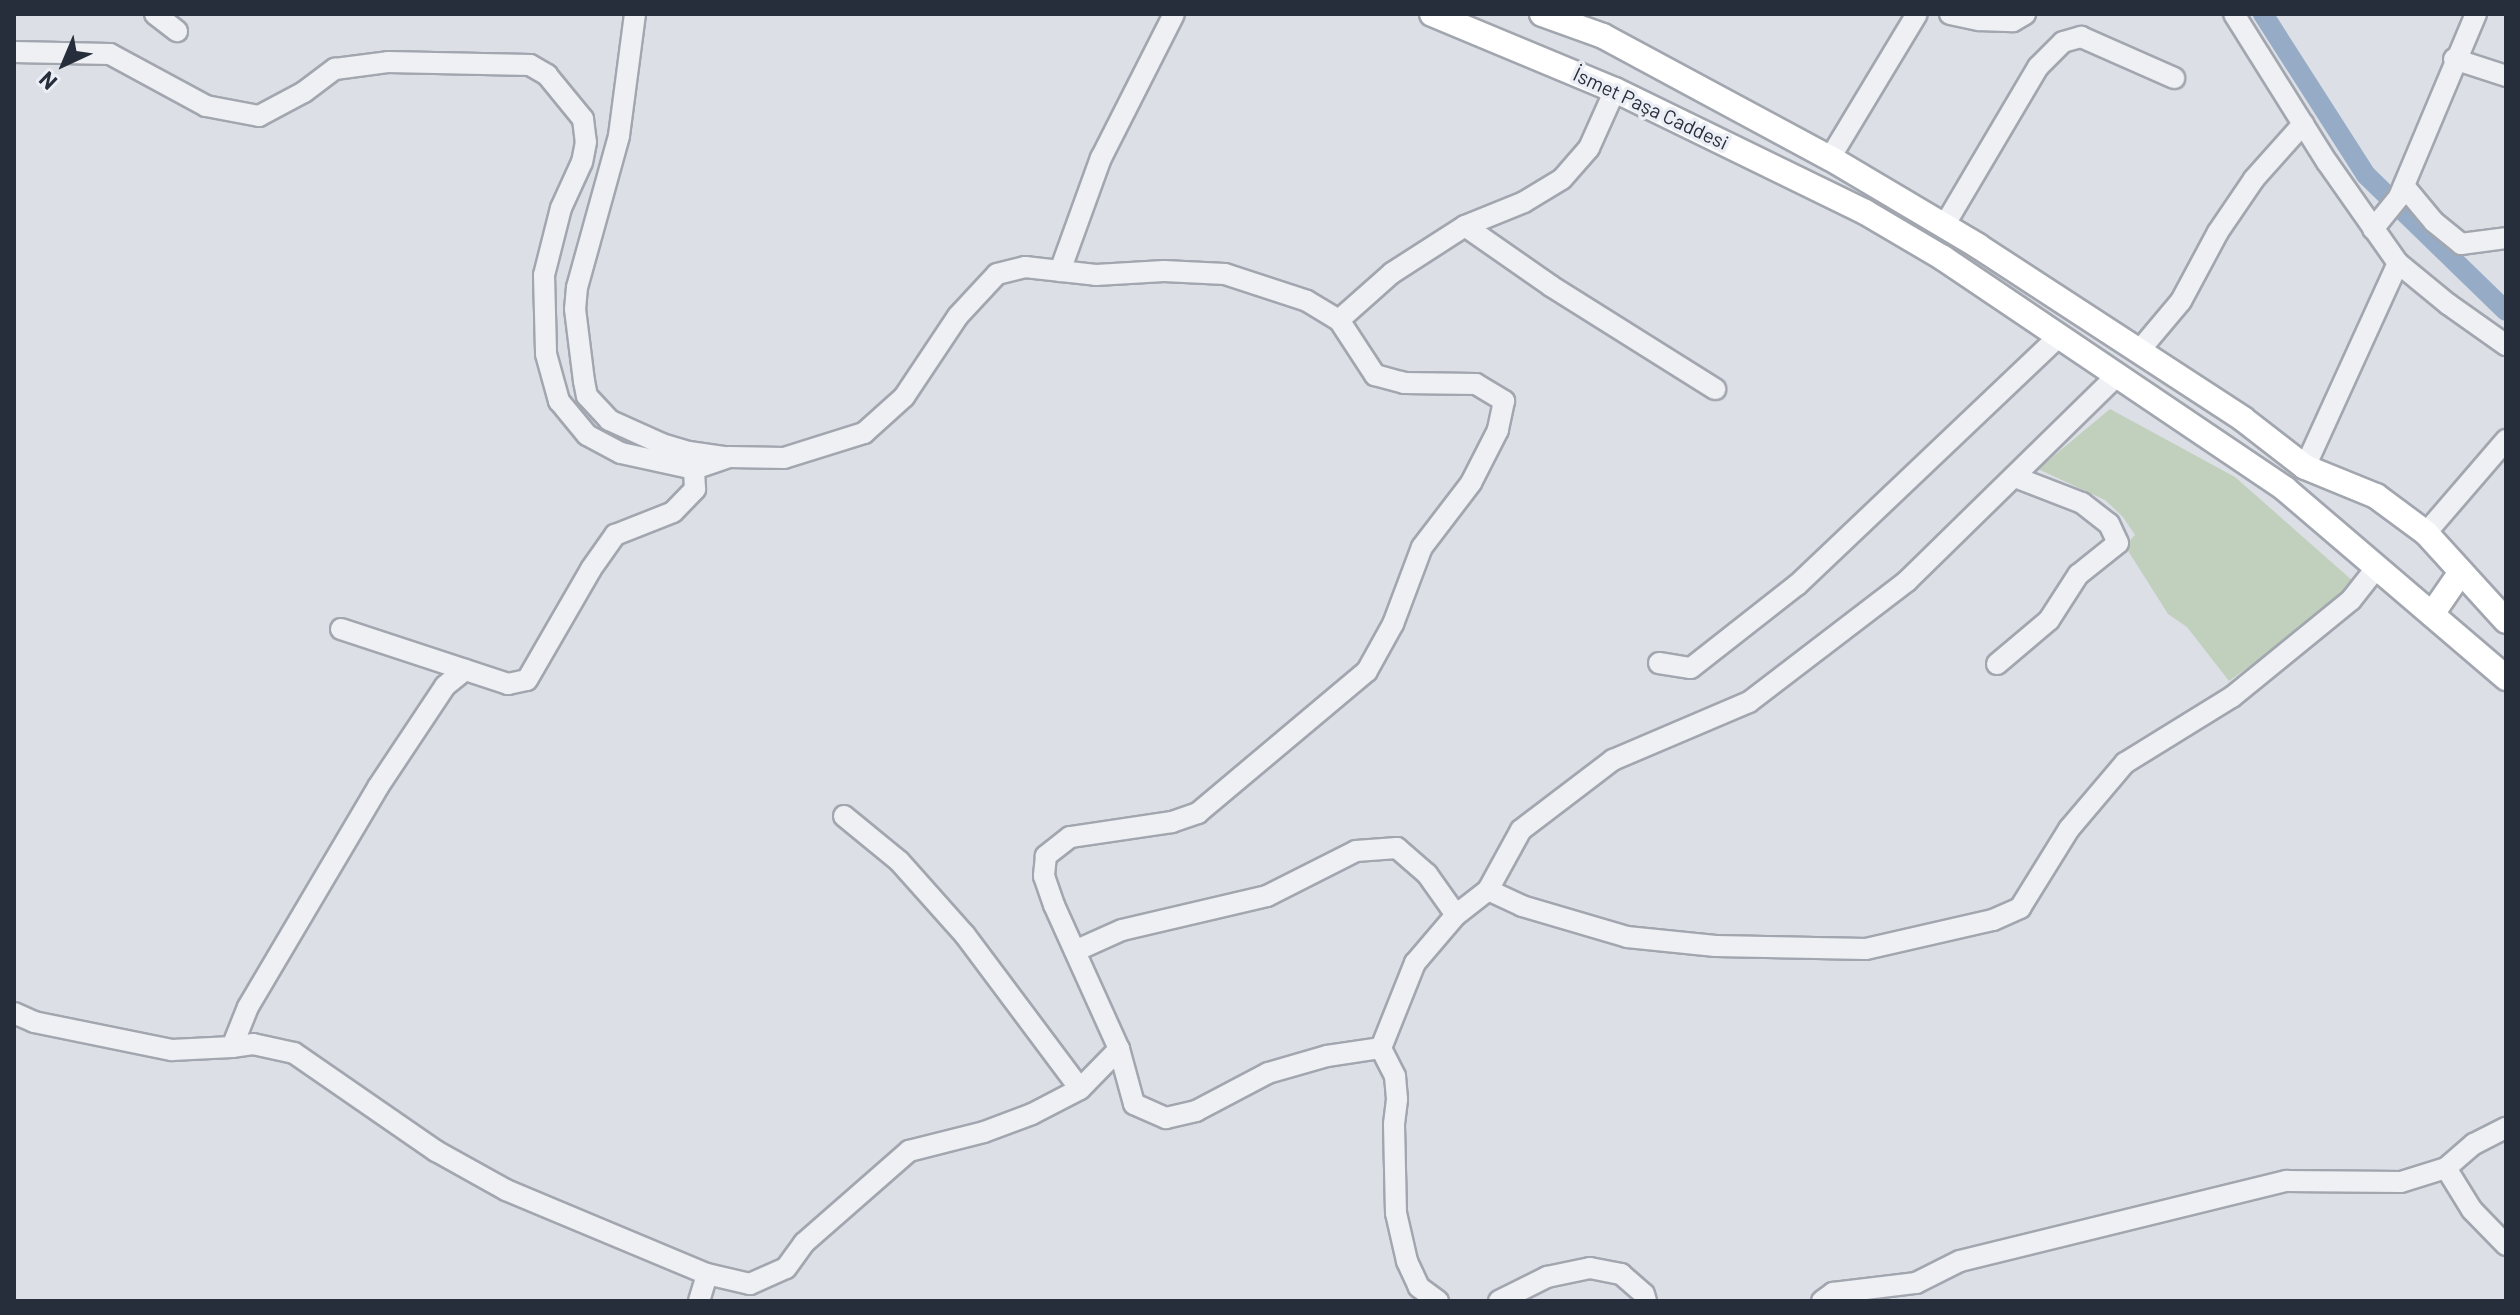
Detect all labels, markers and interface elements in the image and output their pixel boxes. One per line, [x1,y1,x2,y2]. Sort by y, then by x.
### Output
north arrow [24,24,104,104]
street label: İsmet Paşa Caddesi [1570,62,1732,154]
text: N [33,67,62,96]

